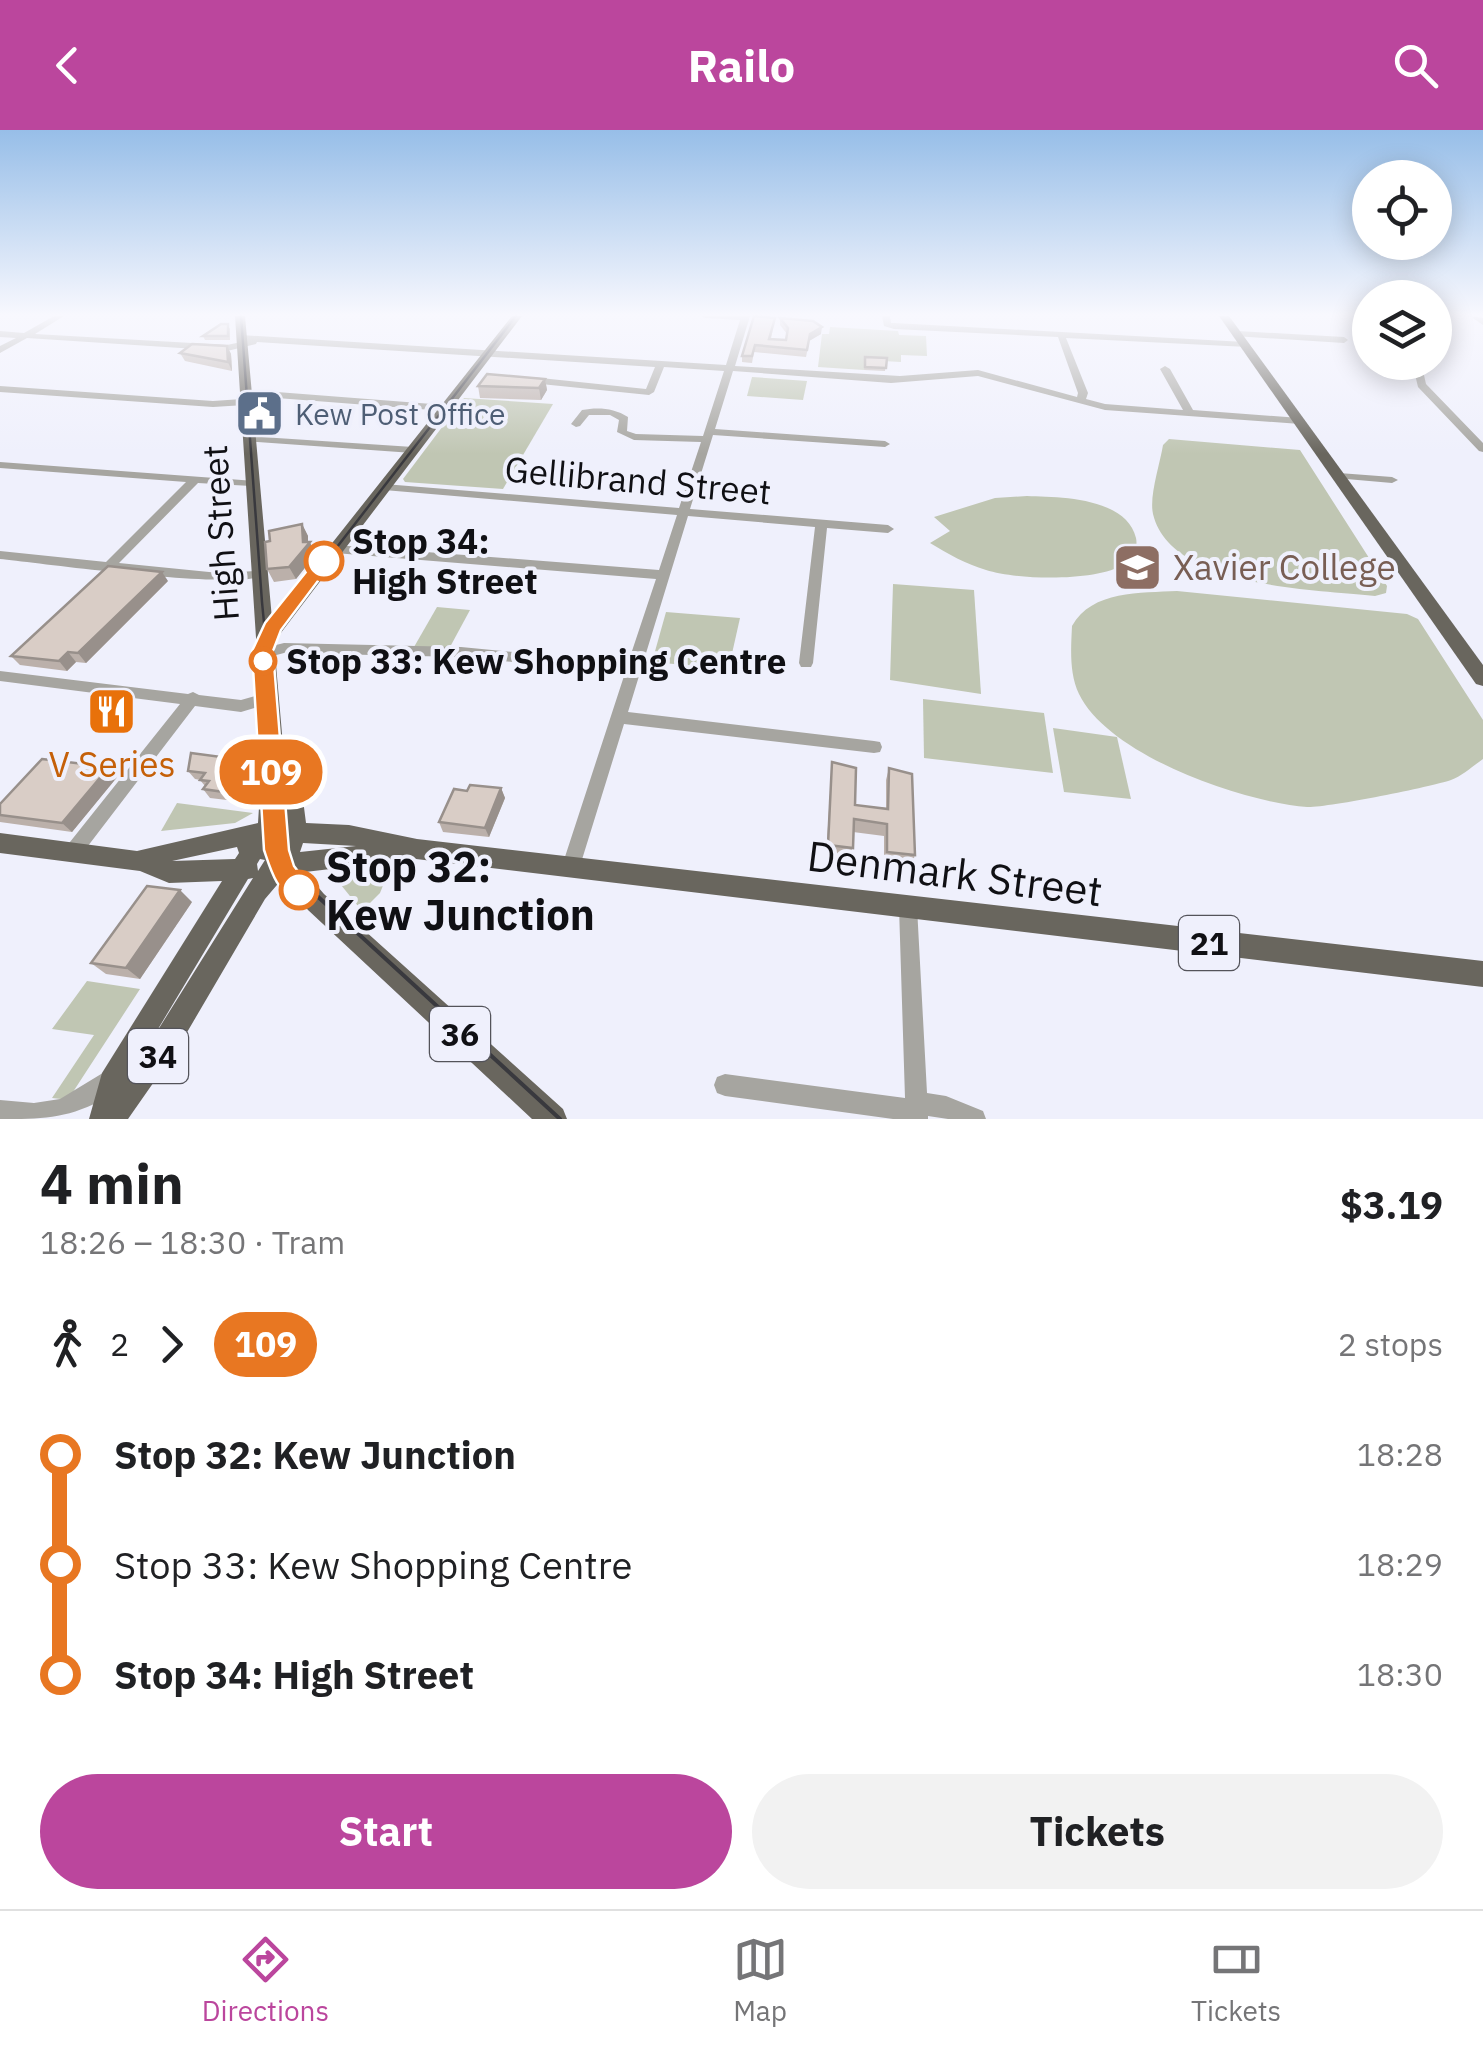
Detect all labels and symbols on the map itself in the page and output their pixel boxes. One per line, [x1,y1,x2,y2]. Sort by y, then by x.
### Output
public building icon: Kew Post Office [234,387,286,439]
place label: Kew Post Office [295,394,505,433]
street label: High Street [191,444,249,622]
street label: Gellibrand Street [503,445,773,515]
place label: Stop 34: High Street [352,518,538,604]
school or university icon: Xavier College [1112,541,1164,593]
marker: Stop 34: High Street [305,542,343,580]
place label: Xavier College [1173,544,1396,590]
place label: Stop 33: Kew Shopping Centre [286,638,787,684]
marker: Stop 33: Kew Shopping Centre [250,648,276,674]
restaurant icon: V Series [86,686,138,738]
line badge: 109 [214,740,328,804]
place label: V Series [49,741,175,787]
street label: Denmark Street [804,828,1106,918]
place label: Stop 32: Kew Junction [326,839,595,942]
marker: Stop 32: Kew Junction [280,871,318,909]
road number: 21 [1179,916,1239,970]
road number: 36 [430,1007,490,1061]
road number: 34 [128,1029,188,1083]

